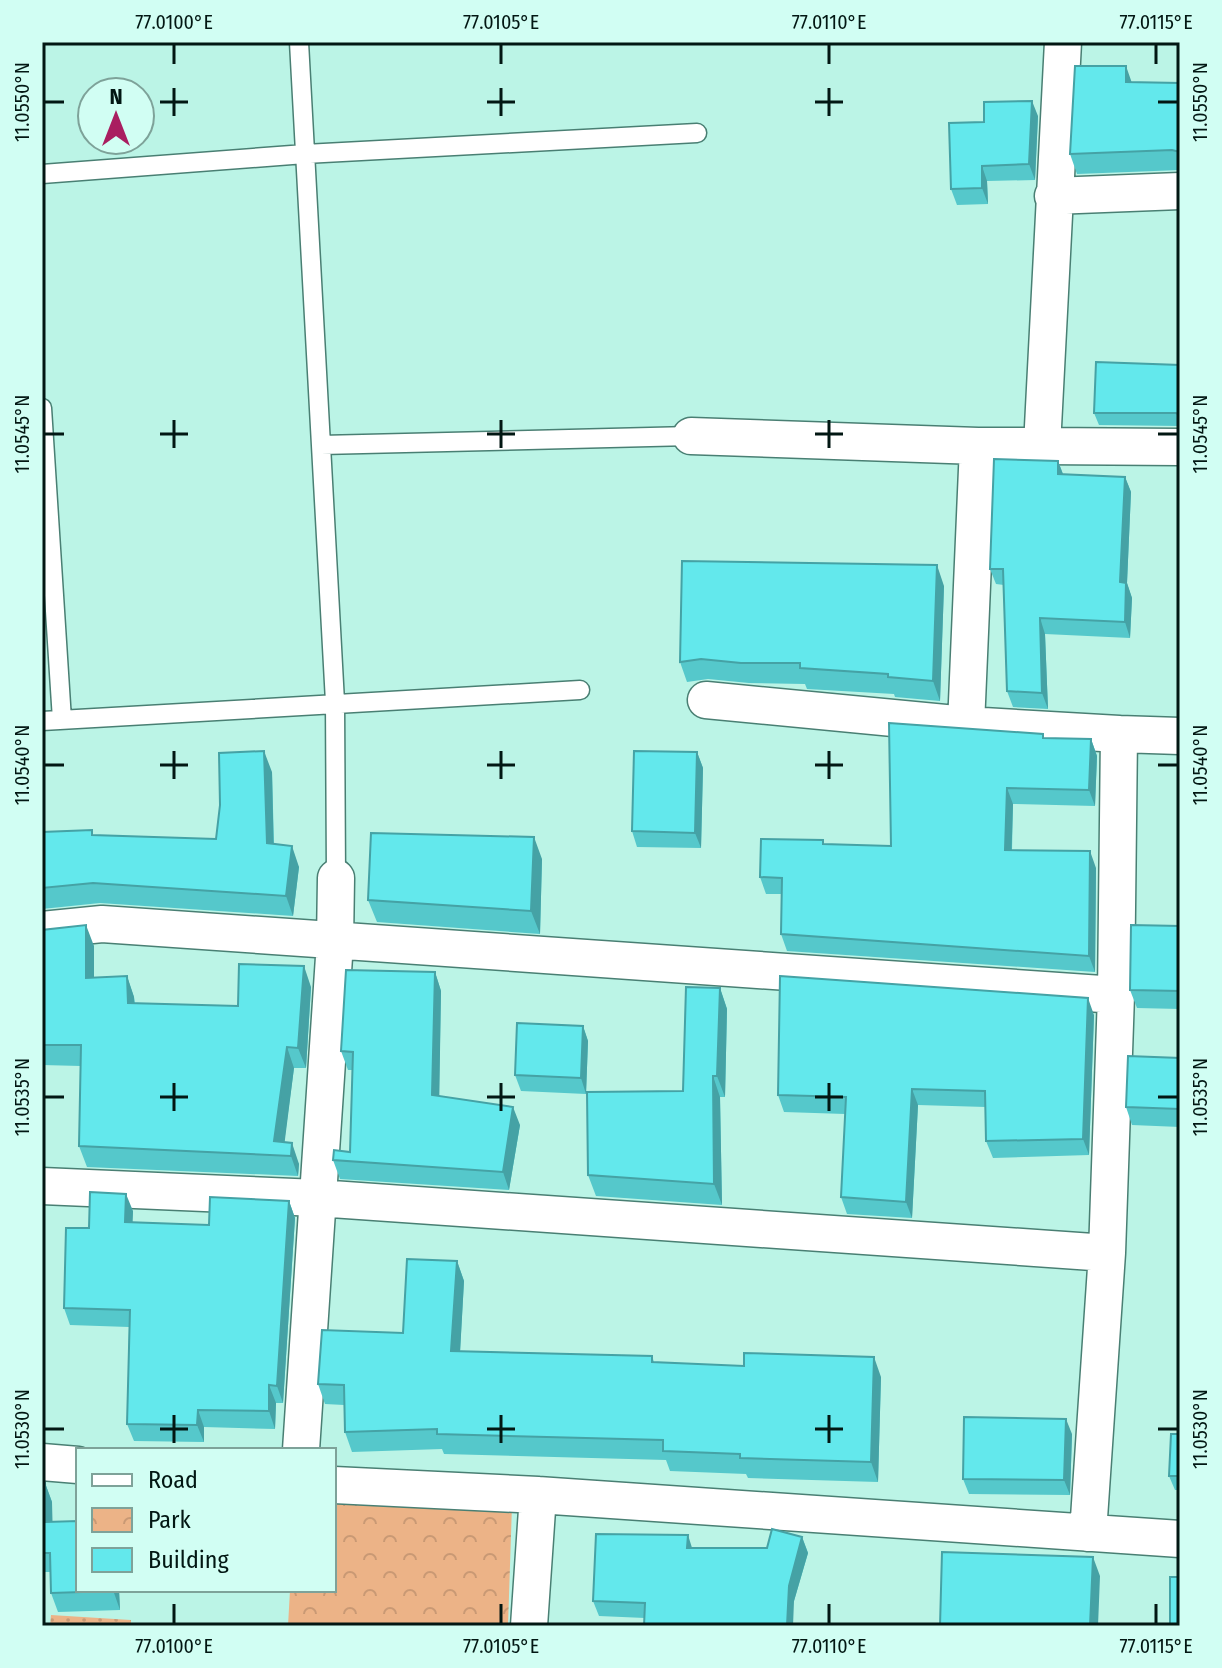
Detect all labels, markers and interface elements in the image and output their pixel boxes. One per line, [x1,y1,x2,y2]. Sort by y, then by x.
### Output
text: 77.0100°E [135,10,213,34]
text: 77.0105°E [463,10,539,34]
text: 77.0110°E [792,10,866,34]
text: 77.0115°E [1119,10,1193,34]
text: 11.0550°N [10,62,34,142]
text: 11.0550°N [1188,62,1212,142]
north arrow [76,76,156,156]
text: N [109,83,123,110]
text: 11.0545°N [10,395,34,473]
text: 11.0545°N [1188,395,1212,473]
text: 11.0540°N [10,725,34,805]
text: 11.0540°N [1188,725,1212,805]
text: 11.0535°N [10,1058,34,1136]
text: 11.0535°N [1188,1058,1212,1136]
text: 11.0530°N [10,1389,34,1469]
text: 11.0530°N [1188,1389,1212,1469]
legend [76,1448,336,1592]
text: Road [148,1466,198,1494]
text: Park [148,1506,191,1534]
text: Building [148,1546,230,1574]
text: 77.0100°E [135,1634,213,1658]
text: 77.0105°E [463,1634,539,1658]
text: 77.0110°E [792,1634,866,1658]
text: 77.0115°E [1119,1634,1193,1658]

